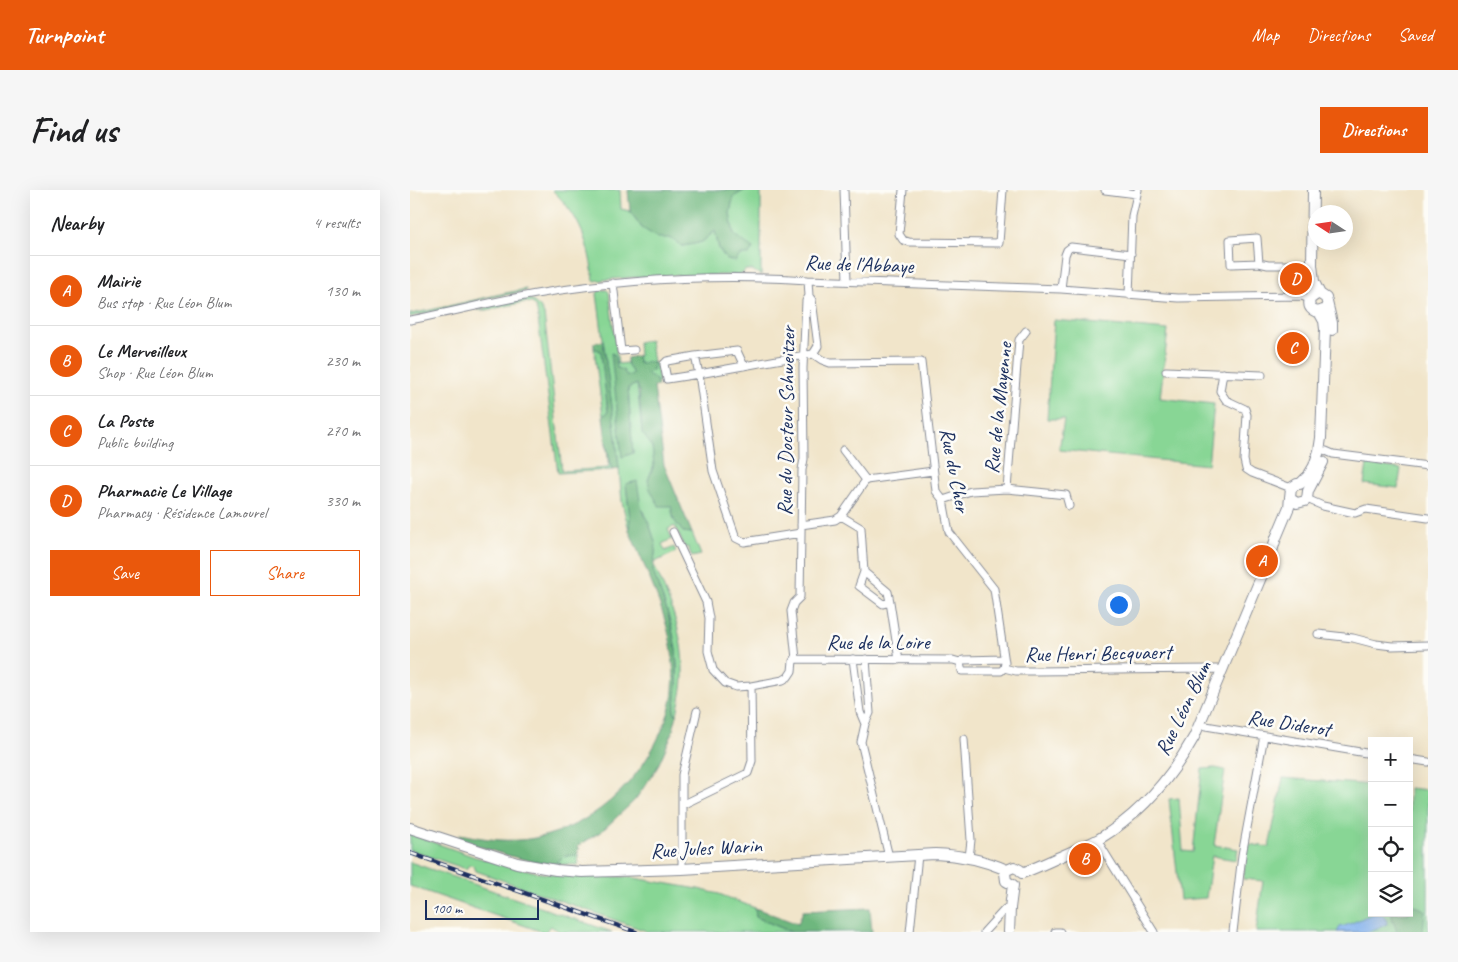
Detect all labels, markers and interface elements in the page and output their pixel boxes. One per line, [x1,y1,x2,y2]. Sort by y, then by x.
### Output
text: Turnpoint [25,20,104,50]
text: Map [1252,24,1279,46]
text: Directions [1307,24,1370,46]
text: Saved [1398,24,1433,46]
button: Directions [1320,107,1428,153]
text: Find us [30,108,117,153]
north arrow [1308,205,1353,250]
text: Nearby [50,210,103,236]
text: 4 results [313,213,360,233]
street label: Rue de l'Abbaye [804,249,915,279]
pin: D [1280,260,1312,298]
text: Mairie [97,269,140,293]
text: A [62,281,70,301]
text: 130 m [326,281,360,301]
text: Bus stop · Rue Léon Blum [97,293,232,313]
street label: Rue du Docteur Schweitzer [771,324,801,516]
pin: C [1277,329,1309,367]
text: Le Merveilleux [97,339,186,363]
street label: Rue de la Mayenne [978,339,1018,475]
text: B [62,351,70,371]
text: 230 m [326,351,360,371]
text: Shop · Rue Léon Blum [97,363,213,383]
text: La Poste [97,409,153,433]
text: C [62,421,70,441]
text: 270 m [326,421,360,441]
street label: Rue du Cher [934,426,976,516]
text: Public building [97,433,173,453]
text: Pharmacie Le Village [97,479,231,503]
text: D [61,491,71,511]
text: 330 m [326,491,360,511]
text: Pharmacy · Résidence Lamourel [97,503,267,523]
pin: A [1246,542,1278,580]
button: Save [50,550,200,596]
button: Share [210,550,360,596]
your location [1106,592,1132,618]
street label: Rue de la Loire [827,629,932,655]
street label: Rue Henri Becquaert [1024,639,1175,667]
street label: Rue Léon Blum [1149,655,1218,760]
street label: Rue Diderot [1246,704,1335,743]
map controls [1368,737,1413,917]
button: + [1368,737,1413,782]
button: − [1368,782,1413,827]
button: locate [1368,827,1413,872]
street label: Rue Jules Warin [650,832,763,864]
pin: B [1069,840,1101,878]
button: layers [1368,872,1413,917]
scale bar [425,897,539,920]
text: 100 m [432,900,462,917]

